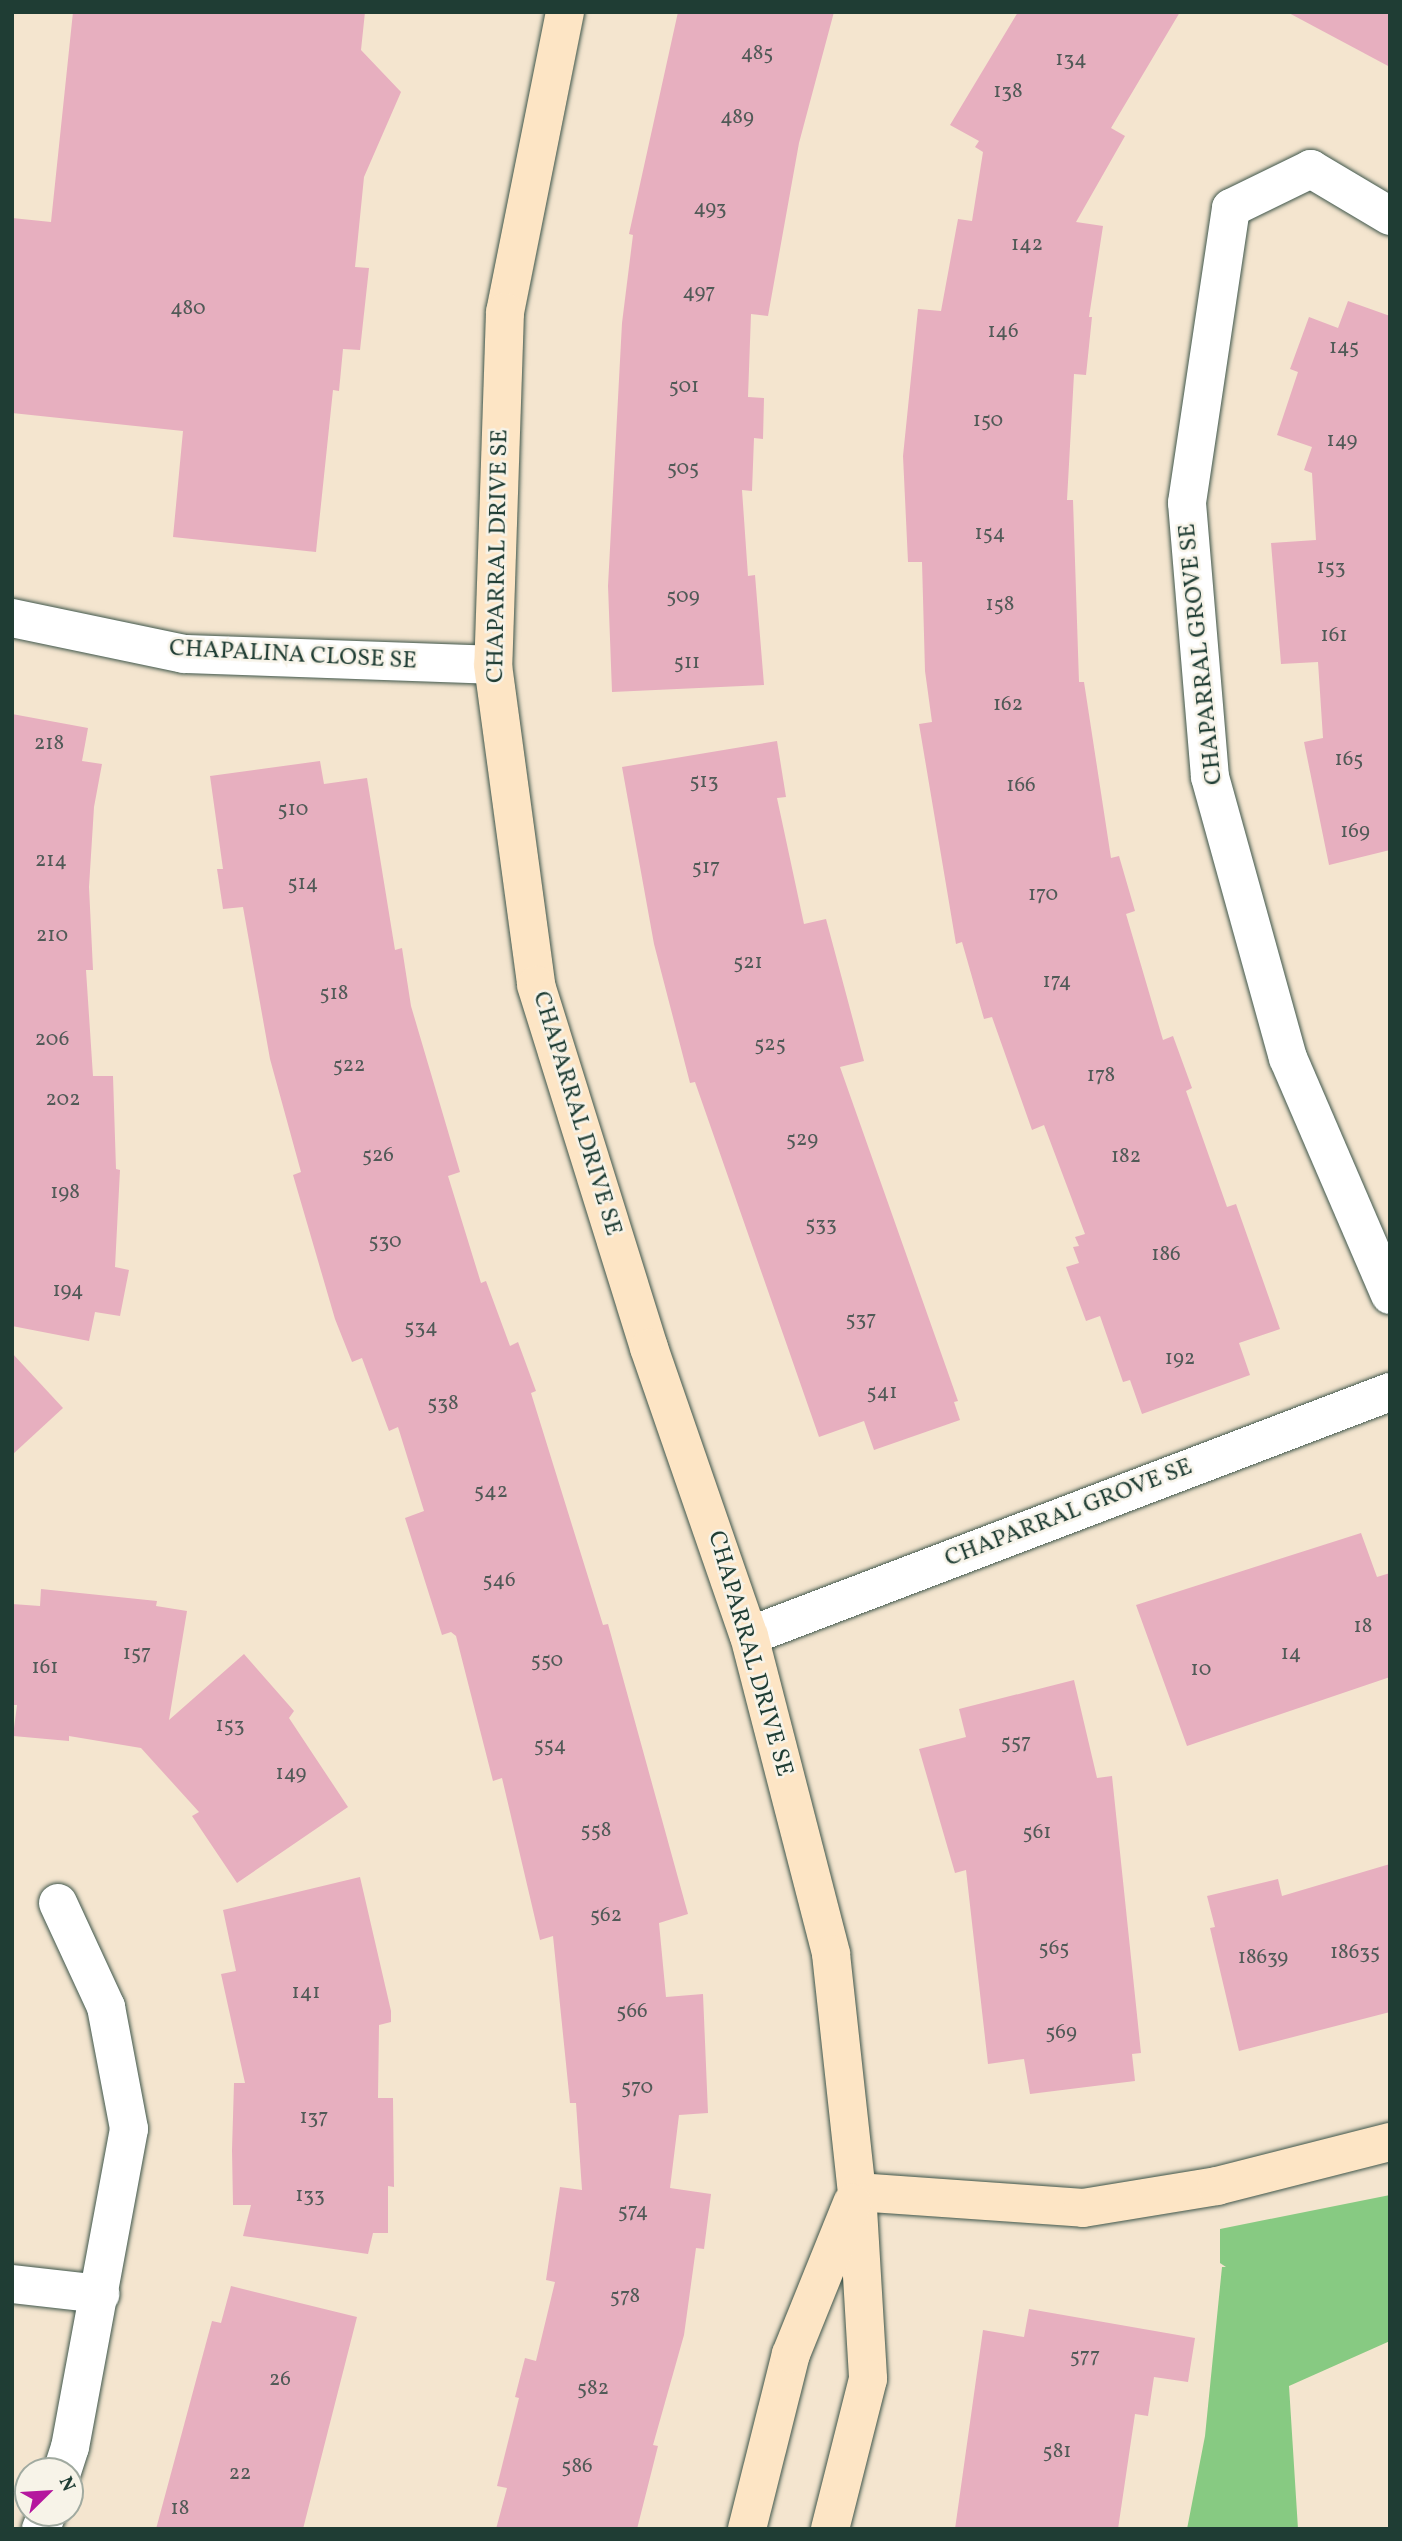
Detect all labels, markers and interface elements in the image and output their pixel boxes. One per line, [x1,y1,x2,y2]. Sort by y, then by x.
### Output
house number: 485 [741,41,773,67]
house number: 134 [1055,47,1087,73]
house number: 138 [993,79,1023,105]
house number: 489 [720,105,754,131]
house number: 493 [693,196,727,222]
house number: 142 [1011,232,1043,258]
house number: 497 [683,280,715,306]
house number: 480 [170,296,206,322]
house number: 146 [987,319,1019,345]
house number: 145 [1329,335,1359,361]
house number: 501 [669,374,699,400]
house number: 150 [973,408,1003,434]
house number: 149 [1327,428,1357,454]
street label: CHAPARRAL DRIVE SE [482,429,516,683]
house number: 505 [667,456,699,482]
house number: 154 [975,521,1005,547]
street label: CHAPARRAL GROVE SE [1174,522,1230,786]
house number: 153 [1316,555,1346,581]
house number: 509 [666,584,700,610]
house number: 158 [986,592,1014,618]
house number: 161 [1321,623,1347,649]
street label: CHAPALINA CLOSE SE [168,635,418,677]
house number: 511 [674,650,700,676]
house number: 162 [993,692,1023,718]
house number: 218 [34,731,64,757]
house number: 165 [1335,747,1363,773]
house number: 513 [689,769,719,795]
house number: 166 [1006,773,1036,799]
house number: 510 [278,797,308,823]
house number: 169 [1340,819,1370,845]
house number: 214 [35,848,67,874]
house number: 517 [692,855,720,881]
house number: 514 [288,871,318,897]
house number: 170 [1028,882,1058,908]
house number: 210 [36,923,68,949]
house number: 521 [733,950,763,976]
house number: 174 [1043,969,1071,995]
house number: 518 [320,981,348,1007]
street label: CHAPARRAL DRIVE SE [525,988,627,1240]
house number: 206 [35,1027,69,1053]
house number: 525 [754,1032,786,1058]
house number: 522 [333,1053,365,1079]
house number: 178 [1087,1063,1115,1089]
house number: 202 [46,1087,80,1113]
house number: 529 [786,1127,818,1153]
house number: 526 [362,1143,394,1169]
house number: 182 [1111,1144,1141,1170]
house number: 198 [50,1180,80,1206]
house number: 533 [805,1212,837,1238]
house number: 530 [368,1229,402,1255]
house number: 186 [1151,1242,1181,1268]
house number: 194 [52,1278,84,1304]
house number: 537 [845,1307,877,1333]
house number: 534 [404,1315,438,1341]
house number: 192 [1165,1346,1195,1372]
house number: 541 [867,1380,897,1406]
house number: 538 [427,1391,459,1417]
street label: CHAPARRAL GROVE SE [941,1453,1197,1575]
house number: 542 [474,1479,508,1505]
street label: CHAPARRAL DRIVE SE [700,1528,798,1780]
house number: 546 [482,1568,516,1594]
house number: 18 [1354,1614,1372,1640]
house number: 157 [123,1641,151,1667]
house number: 14 [1281,1641,1301,1667]
house number: 550 [531,1648,563,1674]
house number: 161 [32,1655,58,1681]
house number: 10 [1191,1657,1211,1683]
house number: 153 [215,1713,245,1739]
house number: 557 [1001,1730,1031,1756]
house number: 554 [534,1733,566,1759]
house number: 149 [276,1761,306,1787]
house number: 558 [581,1818,611,1844]
house number: 561 [1023,1820,1051,1846]
house number: 562 [590,1903,622,1929]
house number: 565 [1039,1936,1069,1962]
house number: 18635 [1330,1940,1380,1966]
house number: 18639 [1238,1945,1288,1971]
house number: 141 [292,1980,320,2006]
house number: 566 [616,1999,648,2025]
house number: 569 [1045,2020,1077,2046]
house number: 570 [621,2075,653,2101]
house number: 137 [299,2105,329,2131]
house number: 133 [295,2183,325,2209]
house number: 574 [618,2199,648,2225]
house number: 578 [610,2284,640,2310]
house number: 577 [1070,2344,1100,2370]
house number: 26 [269,2367,291,2393]
house number: 582 [577,2376,609,2402]
house number: 581 [1043,2439,1071,2465]
house number: 586 [561,2454,593,2480]
north arrow [14,2457,84,2527]
house number: 22 [229,2461,251,2487]
text: N [52,2473,81,2496]
house number: 18 [171,2496,189,2522]

